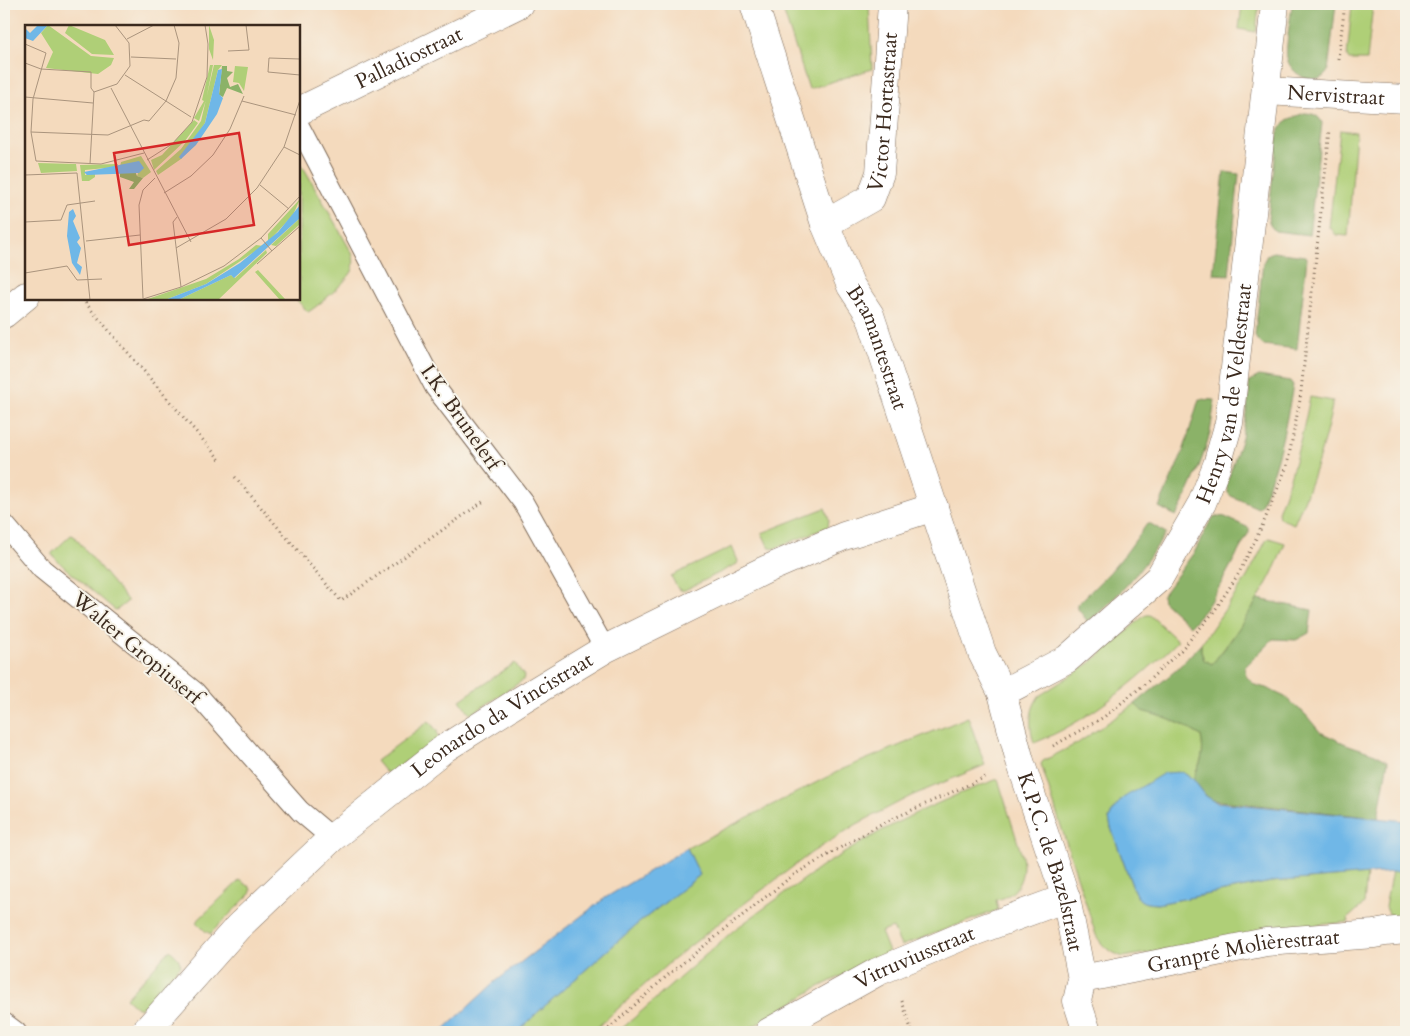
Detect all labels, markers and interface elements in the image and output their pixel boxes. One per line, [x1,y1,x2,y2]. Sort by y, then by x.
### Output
street label: Palladiostraat [350,20,468,96]
inset map [25,25,300,300]
street label: Victor Hortastraat [860,31,905,197]
street label: Nervistraat [1286,78,1386,113]
street label: Bramantestraat [839,280,915,414]
street label: Henry van de Veldestraat [1189,282,1259,508]
street label: I.K. Brunelerf [413,359,510,479]
street label: Walter Gropiuserf [65,585,211,714]
street label: Leonardo da Vincistraat [405,645,599,785]
street label: K.P.C. de Bazelstraat [1010,769,1090,954]
street label: Vitruviusstraat [849,919,979,997]
street label: Granpré Molièrestraat [1145,923,1341,981]

